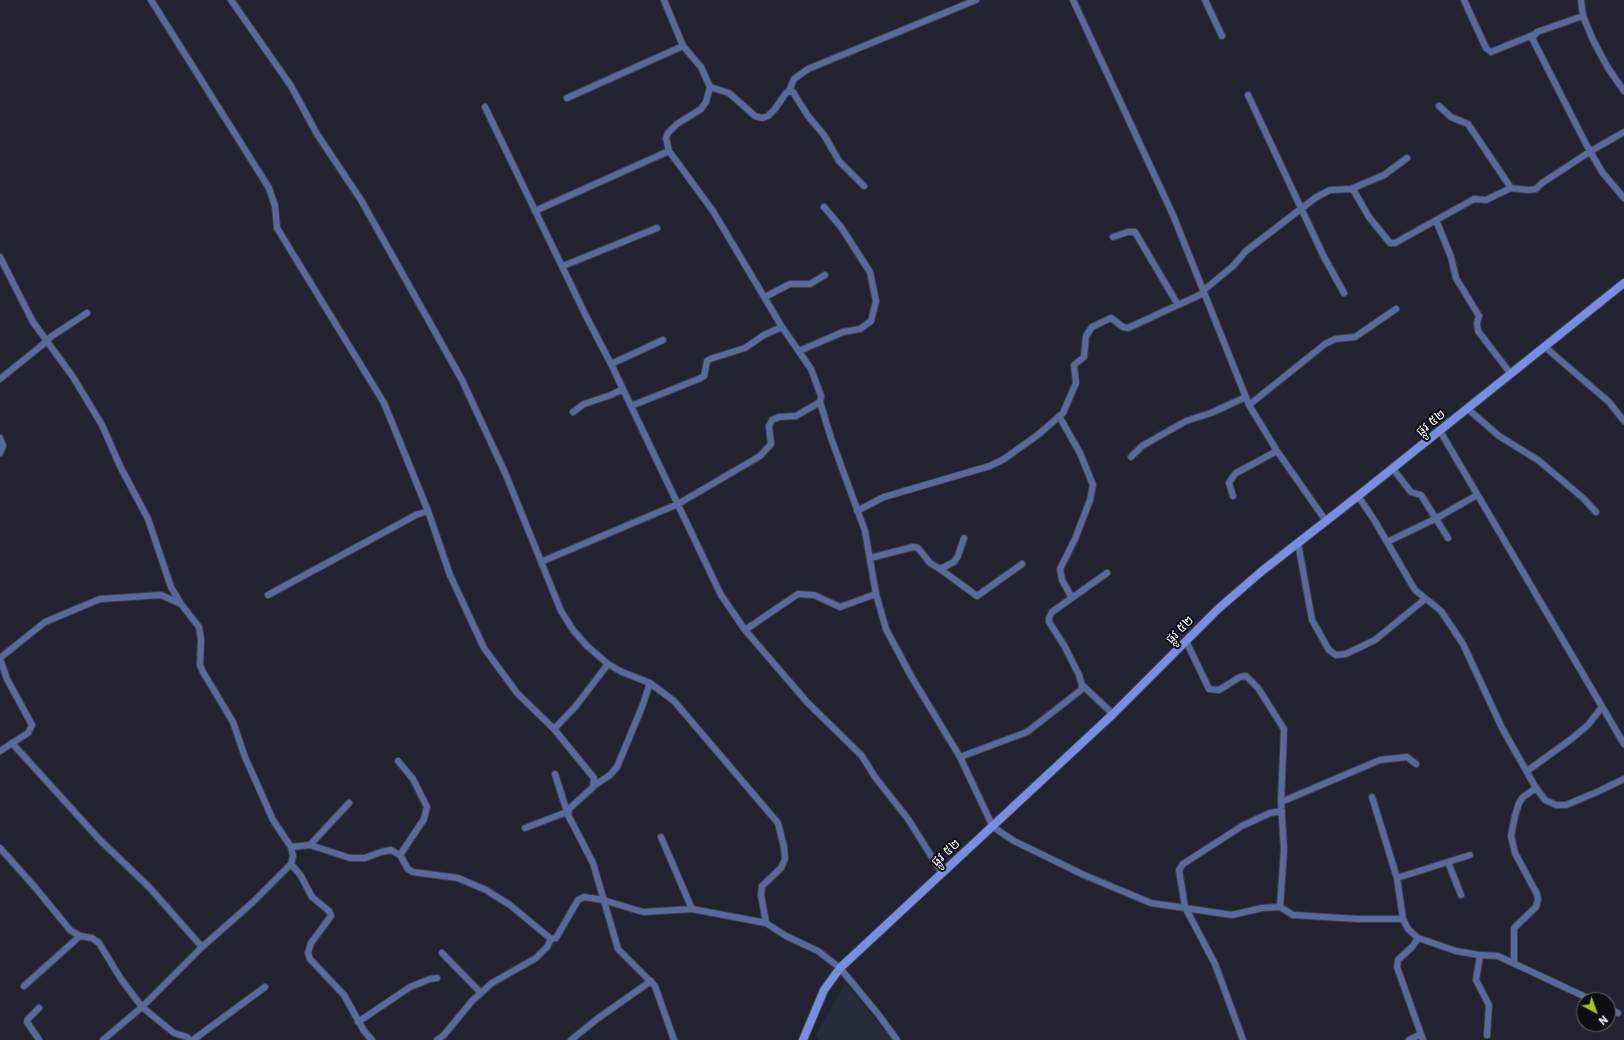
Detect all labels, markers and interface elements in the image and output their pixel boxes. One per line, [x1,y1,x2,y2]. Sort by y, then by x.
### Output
street label: ផ្លូវ ៥២ [1413,406,1449,440]
street label: ផ្លូវ ៥២ [1163,613,1197,647]
street label: ផ្លូវ ៥២ [928,836,964,870]
north arrow [1576,992,1616,1032]
text: N [1596,1012,1611,1028]

